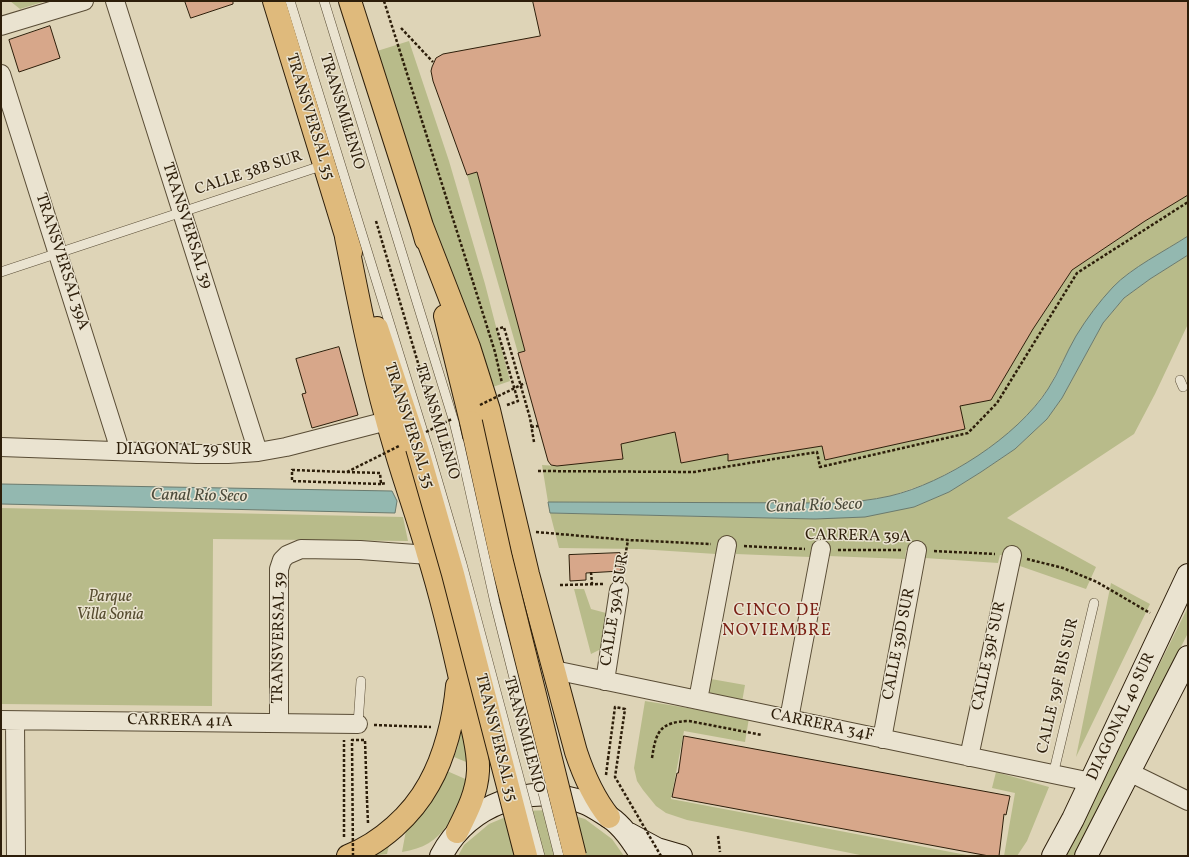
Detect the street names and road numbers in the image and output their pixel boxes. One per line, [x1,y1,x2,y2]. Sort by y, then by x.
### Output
street label: TRANSVERSAL 35 [281,51,337,183]
street label: TRANSMILENIO [314,52,368,172]
street label: CALLE 38B SUR [193,148,305,200]
street label: TRANSVERSAL 39 [157,160,215,292]
street label: TRANSVERSAL 39A [30,191,92,333]
street label: TRANSVERSAL 35 [379,361,437,491]
street label: TRANSMILENIO [409,362,463,482]
street label: DIAGONAL 39 SUR [116,441,252,461]
street label: CARRERA 39A [805,526,911,548]
street label: CALLE 39A SUR [598,553,634,667]
street label: TRANSVERSAL 39 [269,572,291,704]
street label: CALLE 39D SUR [880,586,920,702]
street label: CALLE 39F SUR [969,600,1011,712]
street label: CALLE 39F BIS SUR [1034,616,1084,756]
street label: DIAGONAL 40 SUR [1084,650,1160,784]
street label: TRANSVERSAL 35 [470,672,520,804]
street label: TRANSMILENIO [498,674,548,796]
street label: CARRERA 34F [769,706,875,746]
street label: CARRERA 41A [127,711,233,733]

